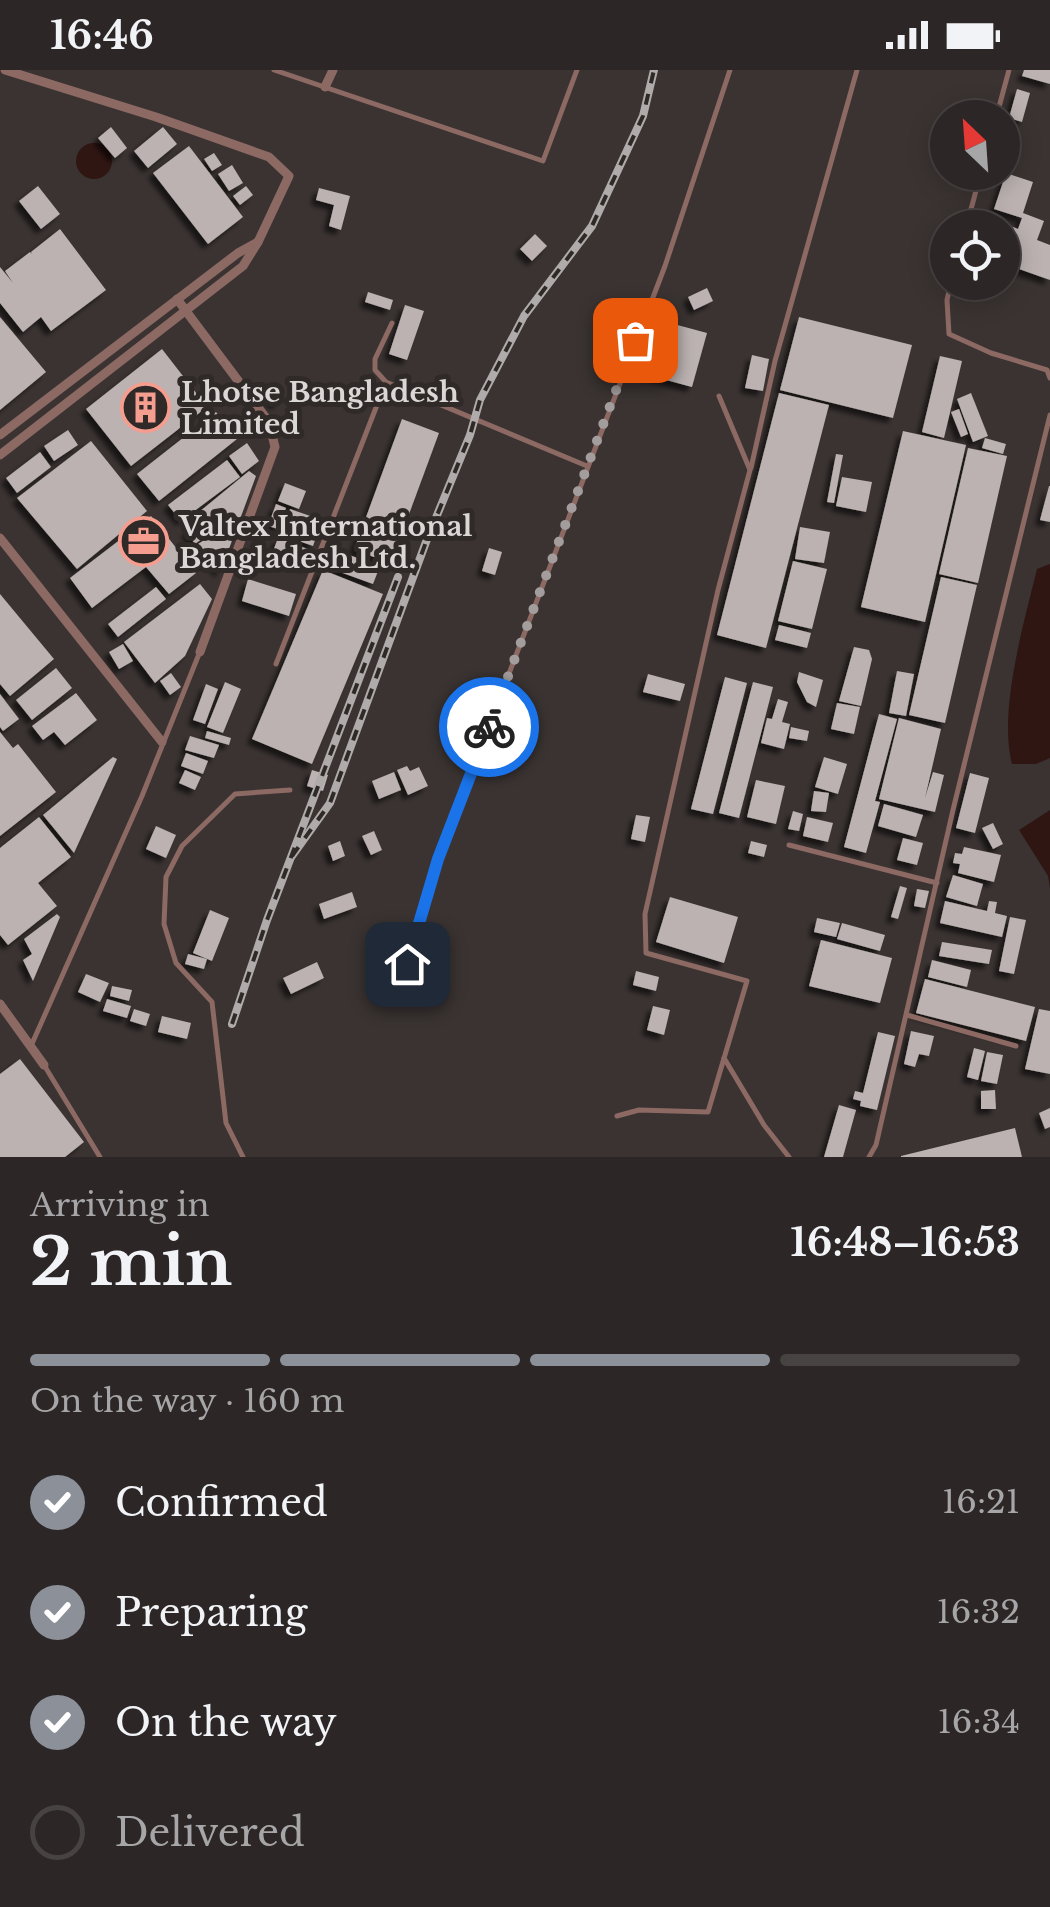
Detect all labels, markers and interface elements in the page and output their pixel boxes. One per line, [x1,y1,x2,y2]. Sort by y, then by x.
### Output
text: 16:46 [50,12,154,59]
north arrow [930,100,1020,190]
map controls [930,100,1020,300]
button: locate [930,210,1020,300]
pin [593,298,678,383]
icon: bag [608,313,663,368]
place label: Lhotse Bangladesh Limited [181,375,459,442]
building icon: Lhotse Bangladesh Limited [120,382,172,434]
place label: Valtex International Bangladesh Ltd. [178,509,473,576]
office icon: Valtex International Bangladesh Ltd. [118,516,170,568]
courier [439,677,539,777]
icon: bike [462,700,517,755]
pin [365,922,450,1007]
icon: home [380,937,435,992]
text: Arriving in [30,1185,209,1225]
text: 16:48–16:53 [790,1219,1020,1266]
text: 2 min [30,1222,232,1303]
text: On the way · 160 m [30,1381,344,1421]
icon: check [30,1475,85,1530]
text: Confirmed [115,1479,328,1526]
text: 16:21 [942,1482,1020,1522]
icon: check [30,1585,85,1640]
text: Preparing [115,1589,307,1636]
text: 16:32 [937,1592,1020,1632]
icon: check [30,1695,85,1750]
text: On the way [115,1699,337,1746]
text: 16:34 [938,1702,1020,1742]
text: Delivered [115,1809,305,1856]

